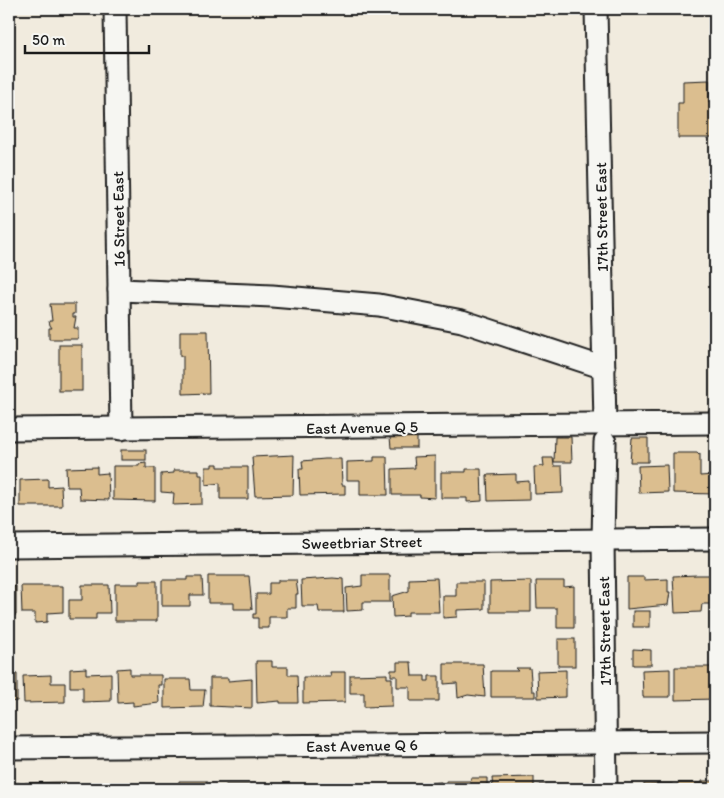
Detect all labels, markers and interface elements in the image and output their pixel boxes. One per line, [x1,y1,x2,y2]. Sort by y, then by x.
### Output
scale bar [25,22,149,54]
text: 50 m [32,31,65,49]
street label: 17th Street East [591,162,612,272]
street label: 16 Street East [108,171,129,267]
street label: East Avenue Q 5 [306,417,418,438]
street label: Sweetbriar Street [302,532,422,553]
street label: 17th Street East [594,576,615,686]
street label: East Avenue Q 6 [306,735,418,756]

